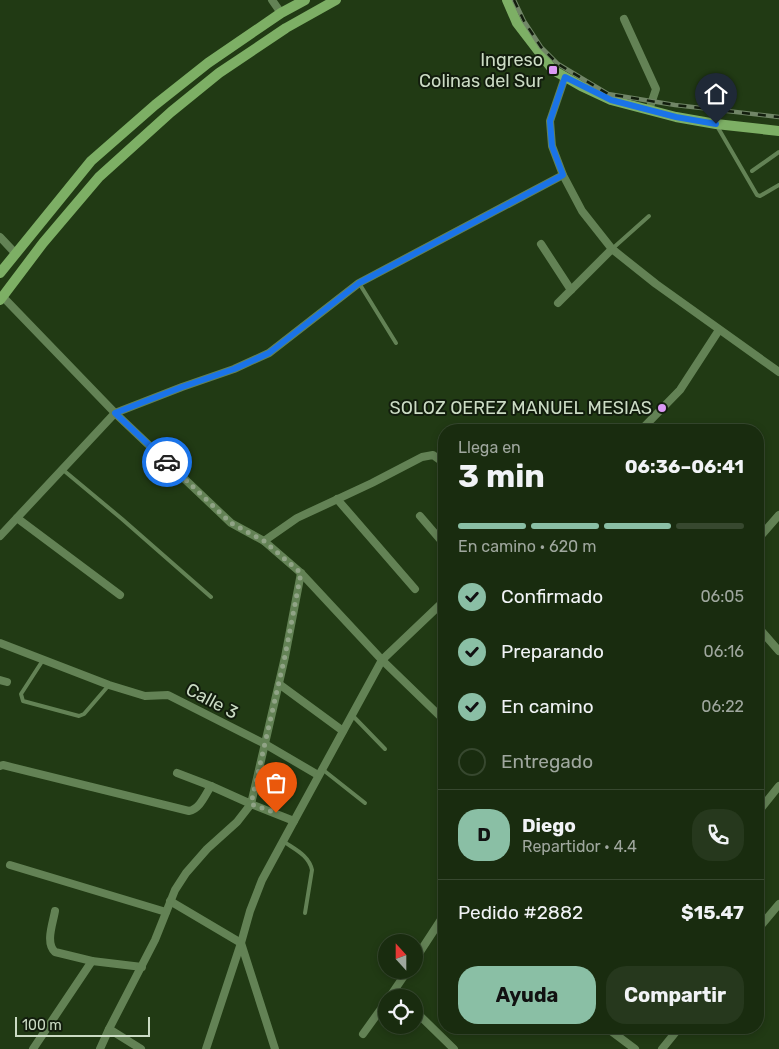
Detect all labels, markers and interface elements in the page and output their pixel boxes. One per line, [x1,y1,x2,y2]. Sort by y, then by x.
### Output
place label: Ingreso Colinas del Sur [419,49,543,92]
marker: Ingreso Colinas del Sur [547,64,559,76]
pin [695,73,737,124]
icon: home [702,80,730,108]
place label: SOLOZ OEREZ MANUEL MESIAS [390,397,652,419]
marker: SOLOZ OEREZ MANUEL MESIAS [656,402,668,414]
courier [142,437,192,487]
text: Llega en [458,438,521,457]
icon: car [153,448,181,476]
text: 06:36–06:41 [625,455,744,478]
text: 3 min [458,457,545,495]
text: En camino · 620 m [458,537,596,556]
icon: check [458,583,486,611]
text: Confirmado [501,585,603,608]
text: 06:05 [700,587,744,606]
icon: check [458,638,486,666]
text: Preparando [501,640,604,663]
text: 06:16 [704,642,744,661]
street label: Calle 3 [182,678,242,724]
icon: check [458,693,486,721]
text: En camino [501,695,594,718]
text: 06:22 [701,697,744,716]
text: Entregado [501,750,593,773]
pin [255,762,297,813]
icon: bag [262,769,290,797]
button: phone [692,809,744,861]
text: Diego [522,814,576,837]
text: D [477,823,491,846]
text: Repartidor · 4.4 [522,837,637,856]
text: Pedido #2882 [458,901,583,924]
text: $15.47 [681,901,744,924]
north arrow [378,934,422,979]
map controls [378,934,423,1034]
button: Ayuda [458,966,596,1024]
button: Compartir [606,966,744,1024]
button: locate [378,989,423,1034]
scale bar [15,1014,150,1037]
text: 100 m [22,1017,62,1034]

